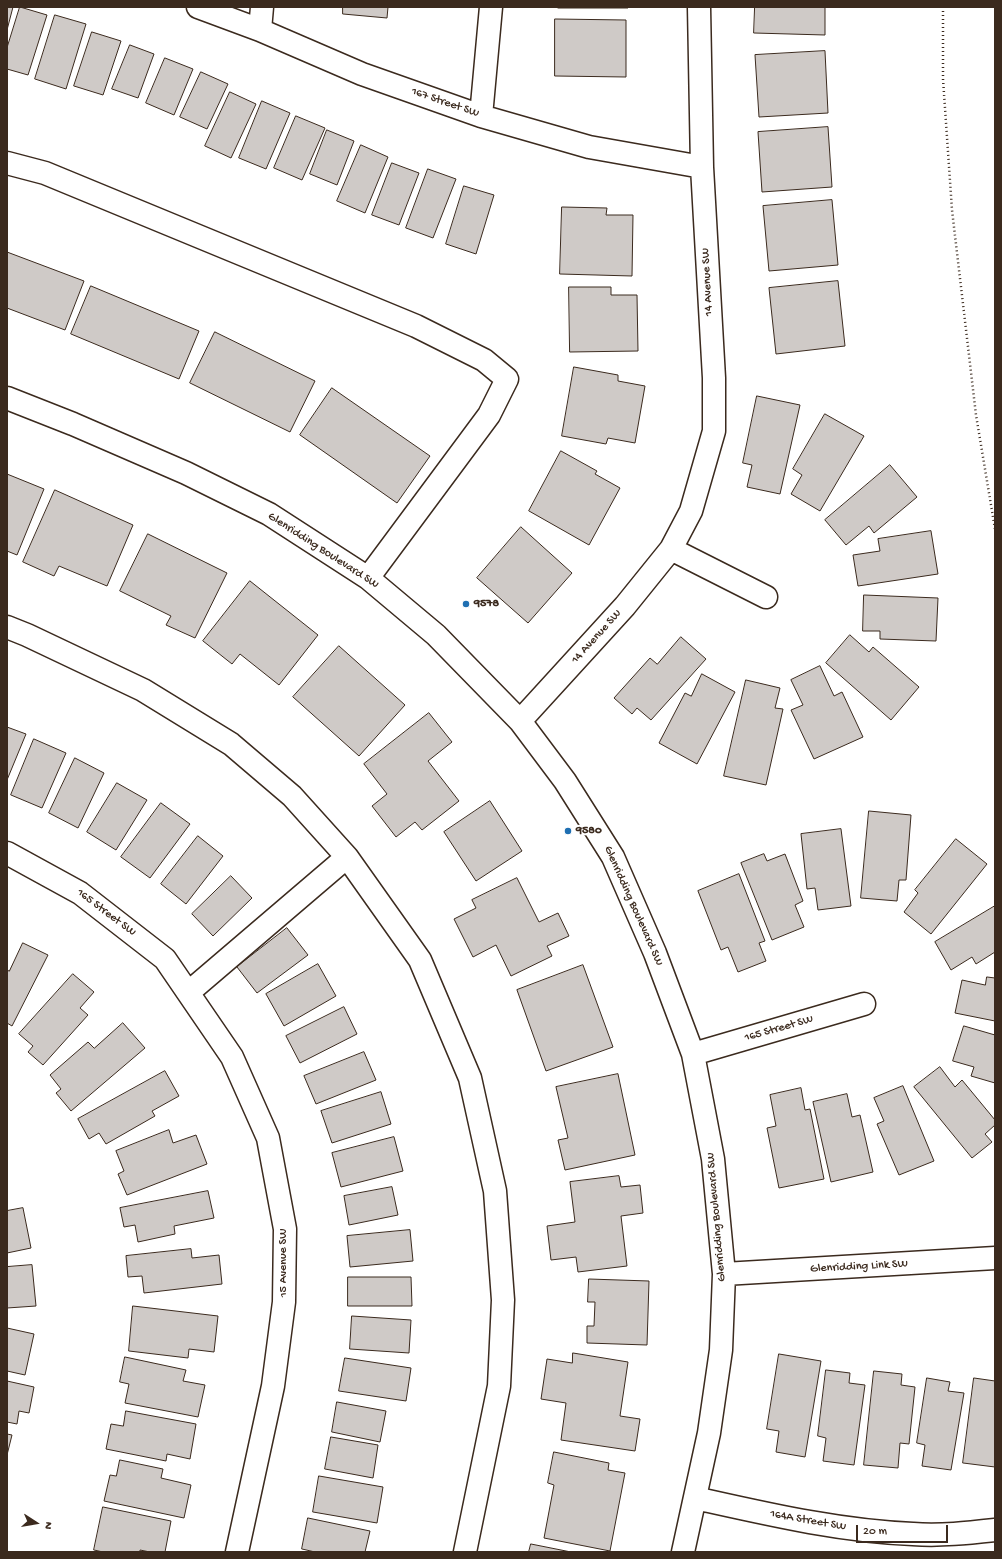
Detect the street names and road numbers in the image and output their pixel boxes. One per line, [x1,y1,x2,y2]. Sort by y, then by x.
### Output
street label: 167 Street SW [409,85,481,121]
street label: 14 Avenue SW [699,248,717,316]
street label: Glenridding Boulevard SW [265,510,381,592]
street label: 14 Avenue SW [569,607,625,667]
street label: Glenridding Boulevard SW [600,844,666,968]
street label: 165 Street SW [73,886,139,940]
street label: 165 Street SW [743,1012,815,1046]
street label: Glenridding Boulevard SW [704,1152,730,1282]
street label: 15 Avenue SW [277,1229,291,1297]
street label: Glenridding Link SW [810,1257,908,1277]
street label: 164A Street SW [769,1507,847,1535]

